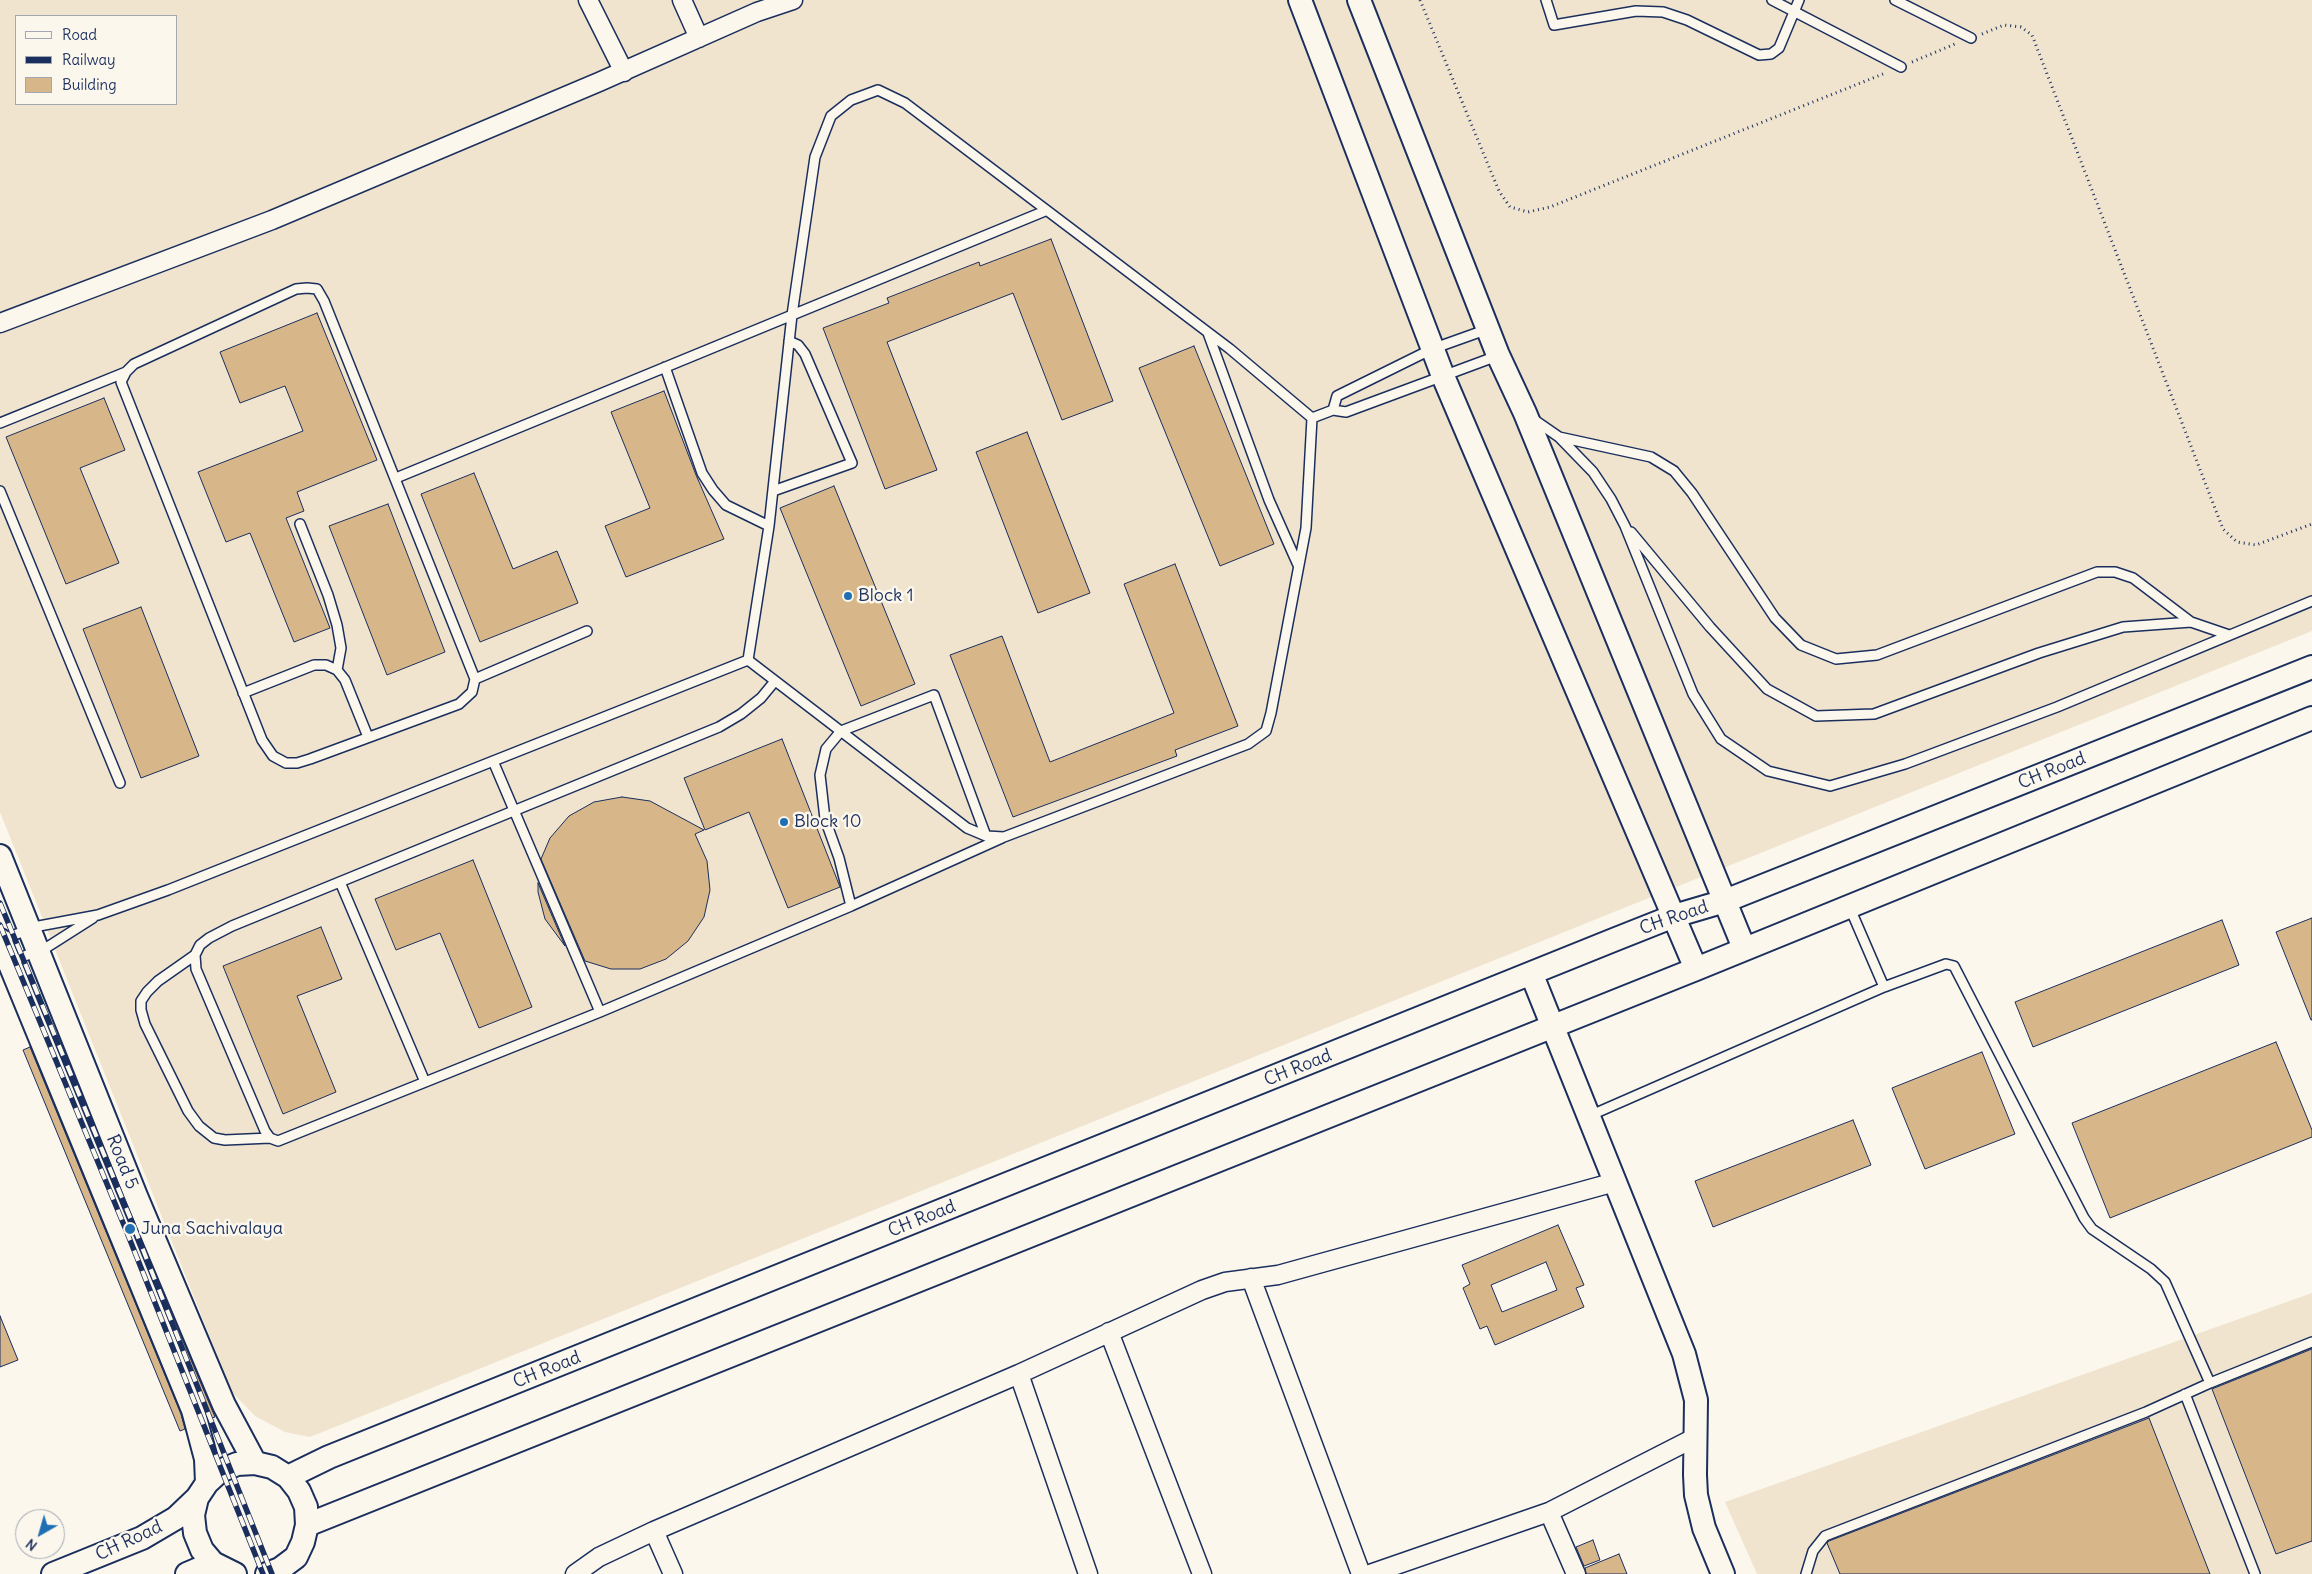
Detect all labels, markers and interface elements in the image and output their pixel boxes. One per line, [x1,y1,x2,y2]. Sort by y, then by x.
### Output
legend [15,15,178,105]
text: Road [62,25,97,44]
text: Railway [62,50,116,69]
text: Building [62,75,117,94]
place label: Block 1 [858,585,914,607]
marker: Block 1 [842,590,854,602]
street label: CH Road [2015,748,2089,794]
place label: Block 10 [794,811,862,833]
marker: Block 10 [778,816,790,828]
street label: CH Road [1637,896,1711,940]
street label: CH Road [1261,1045,1335,1091]
street label: Road 5 [101,1132,143,1192]
street label: CH Road [885,1196,959,1242]
place label: Juna Sachivalaya [141,1218,283,1240]
marker: Juna Sachivalaya [123,1222,137,1236]
street label: CH Road [510,1347,584,1393]
north arrow [15,1509,65,1559]
street label: CH Road [92,1516,166,1566]
text: N [22,1535,41,1555]

